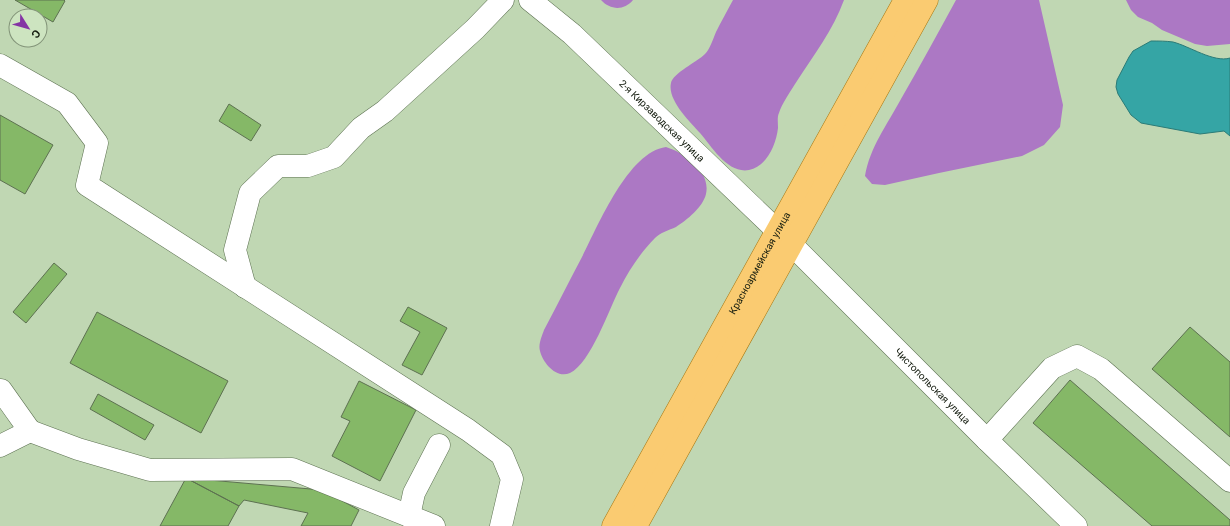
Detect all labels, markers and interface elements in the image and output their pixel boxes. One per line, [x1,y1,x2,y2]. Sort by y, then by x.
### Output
north arrow [8,8,48,48]
text: С [28,27,43,41]
street label: 2-я Кирзаводская улица [617,78,707,164]
street label: Красноармейская улица [727,210,792,316]
street label: Чистопольская улица [892,346,973,426]

